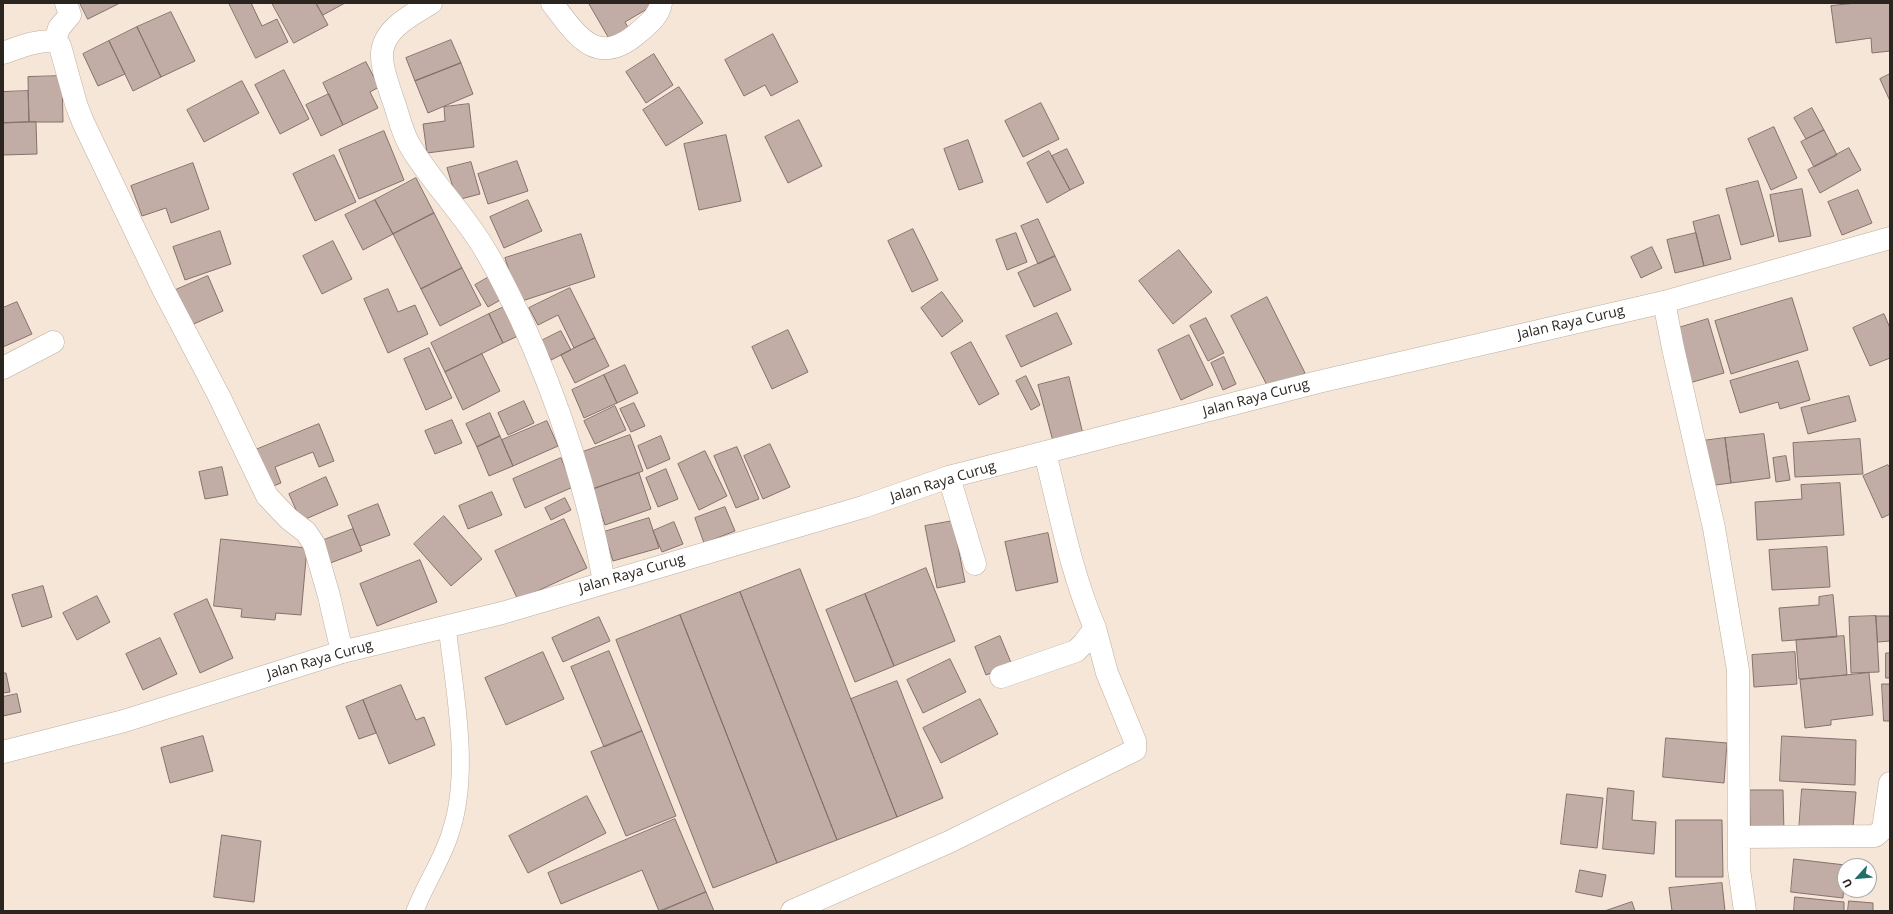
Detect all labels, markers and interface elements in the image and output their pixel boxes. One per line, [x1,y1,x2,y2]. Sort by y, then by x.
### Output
street label: Jalan Raya Curug [1516,303,1626,343]
street label: Jalan Raya Curug [1201,376,1311,420]
street label: Jalan Raya Curug [888,458,998,506]
street label: Jalan Raya Curug [577,551,687,597]
street label: Jalan Raya Curug [265,637,375,683]
north arrow [1837,858,1877,898]
text: U [1838,876,1855,890]

